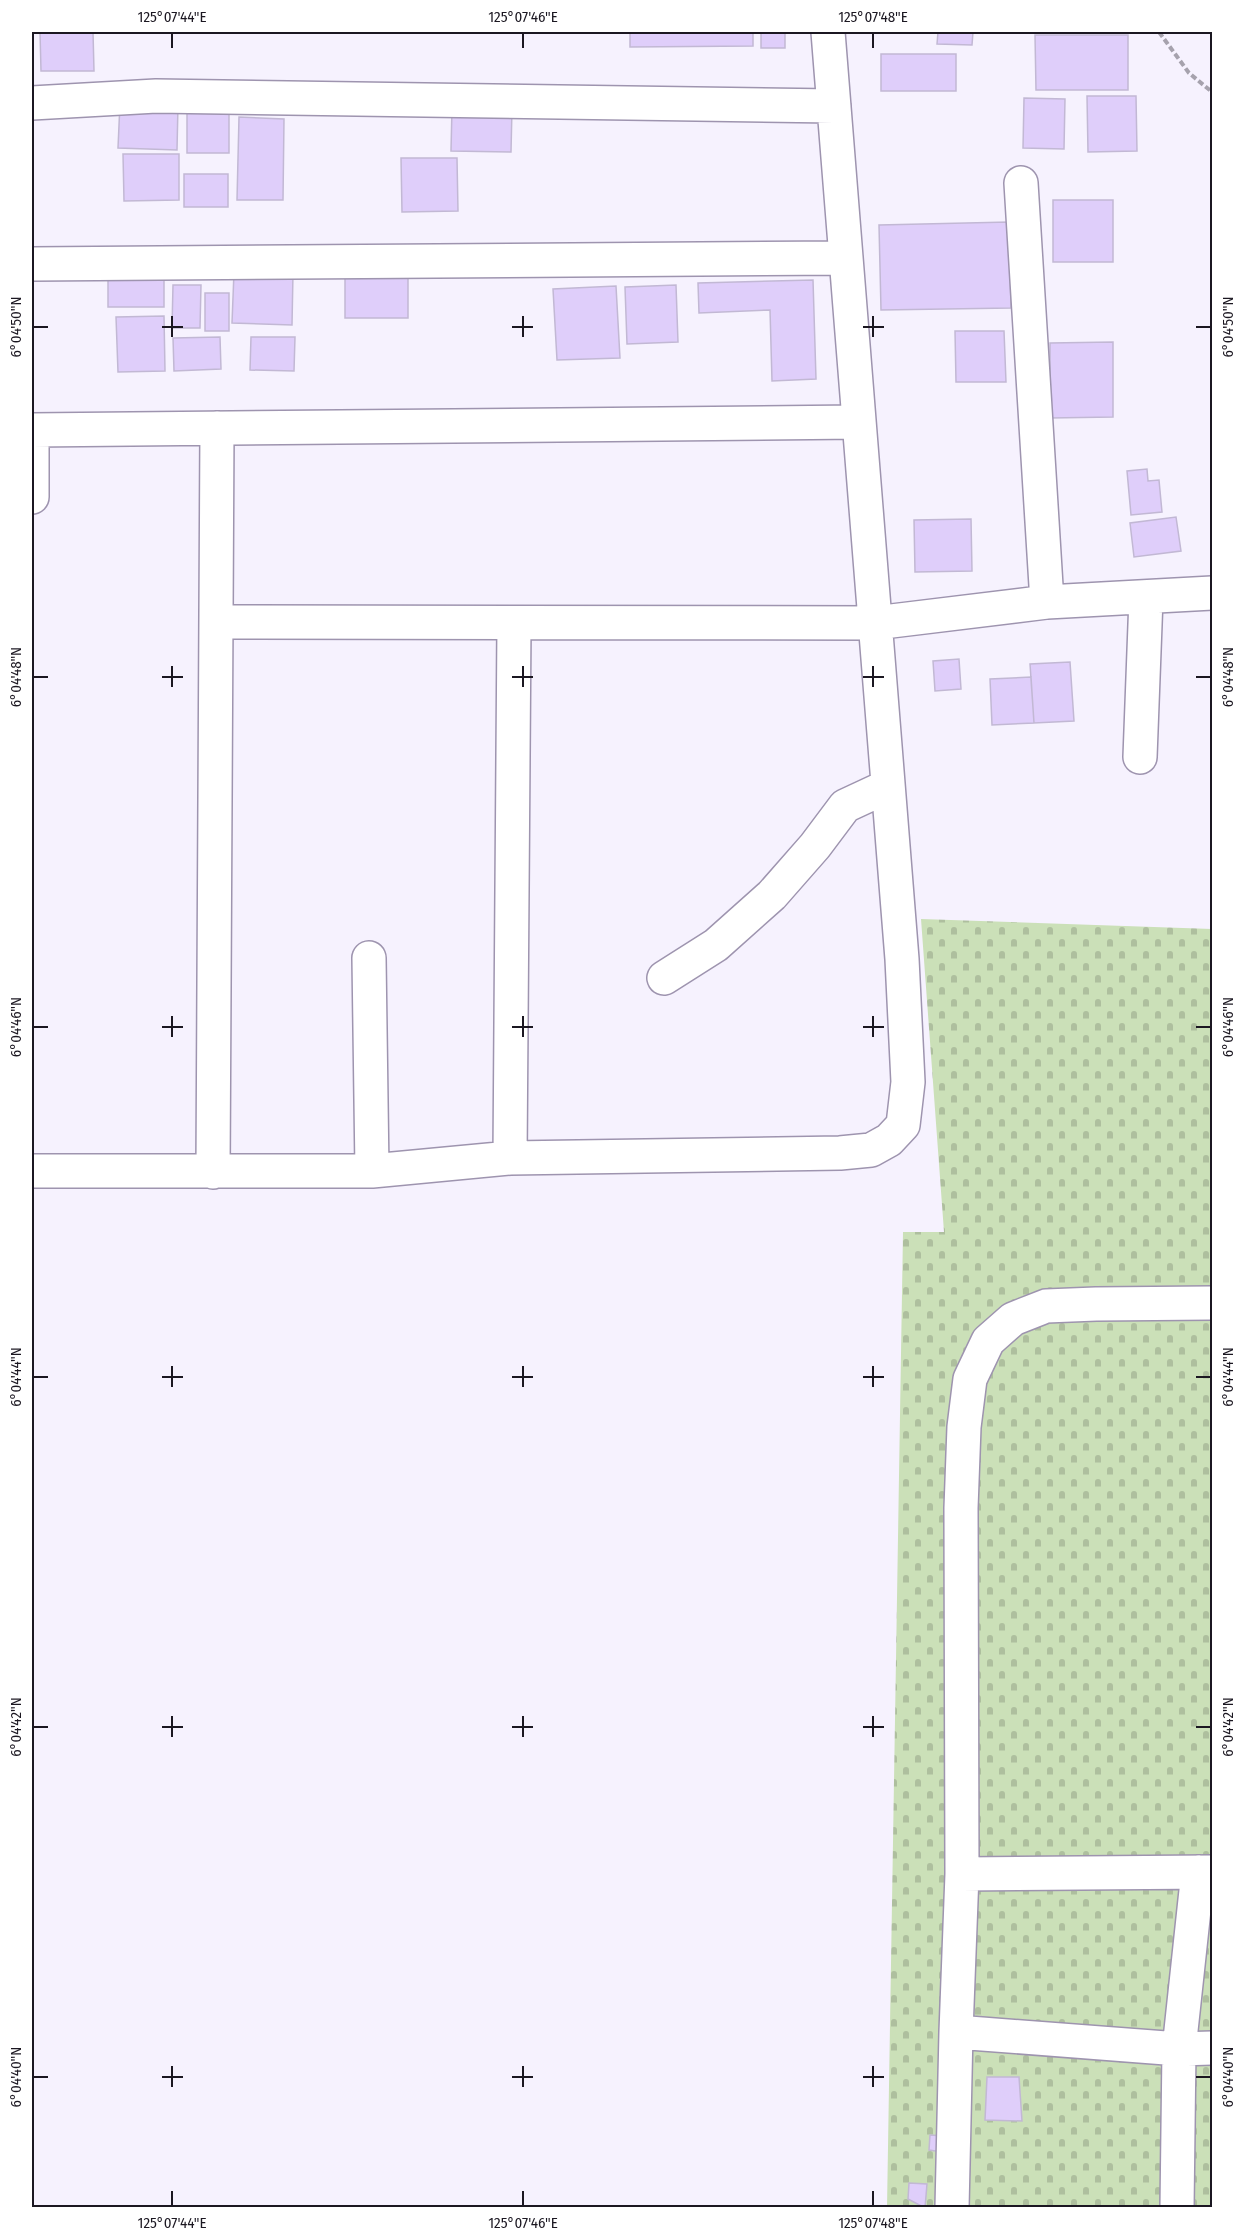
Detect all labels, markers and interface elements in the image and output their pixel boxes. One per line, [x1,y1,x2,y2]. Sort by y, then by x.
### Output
text: 125°07'44"E [138,8,206,26]
text: 125°07'46"E [488,8,558,26]
text: 125°07'48"E [838,8,908,26]
text: 6°04'50"N [7,296,25,358]
text: 6°04'50"N [1219,296,1237,358]
text: 6°04'48"N [7,647,25,707]
text: 6°04'48"N [1219,647,1237,707]
text: 6°04'46"N [7,997,25,1057]
text: 6°04'46"N [1219,997,1237,1057]
text: 6°04'44"N [7,1347,25,1407]
text: 6°04'44"N [1219,1347,1237,1407]
text: 6°04'42"N [7,1697,25,1757]
text: 6°04'42"N [1219,1697,1237,1757]
text: 6°04'40"N [7,2047,25,2107]
text: 6°04'40"N [1219,2047,1237,2107]
text: 125°07'44"E [138,2214,206,2232]
text: 125°07'46"E [488,2214,558,2232]
text: 125°07'48"E [838,2214,908,2232]

